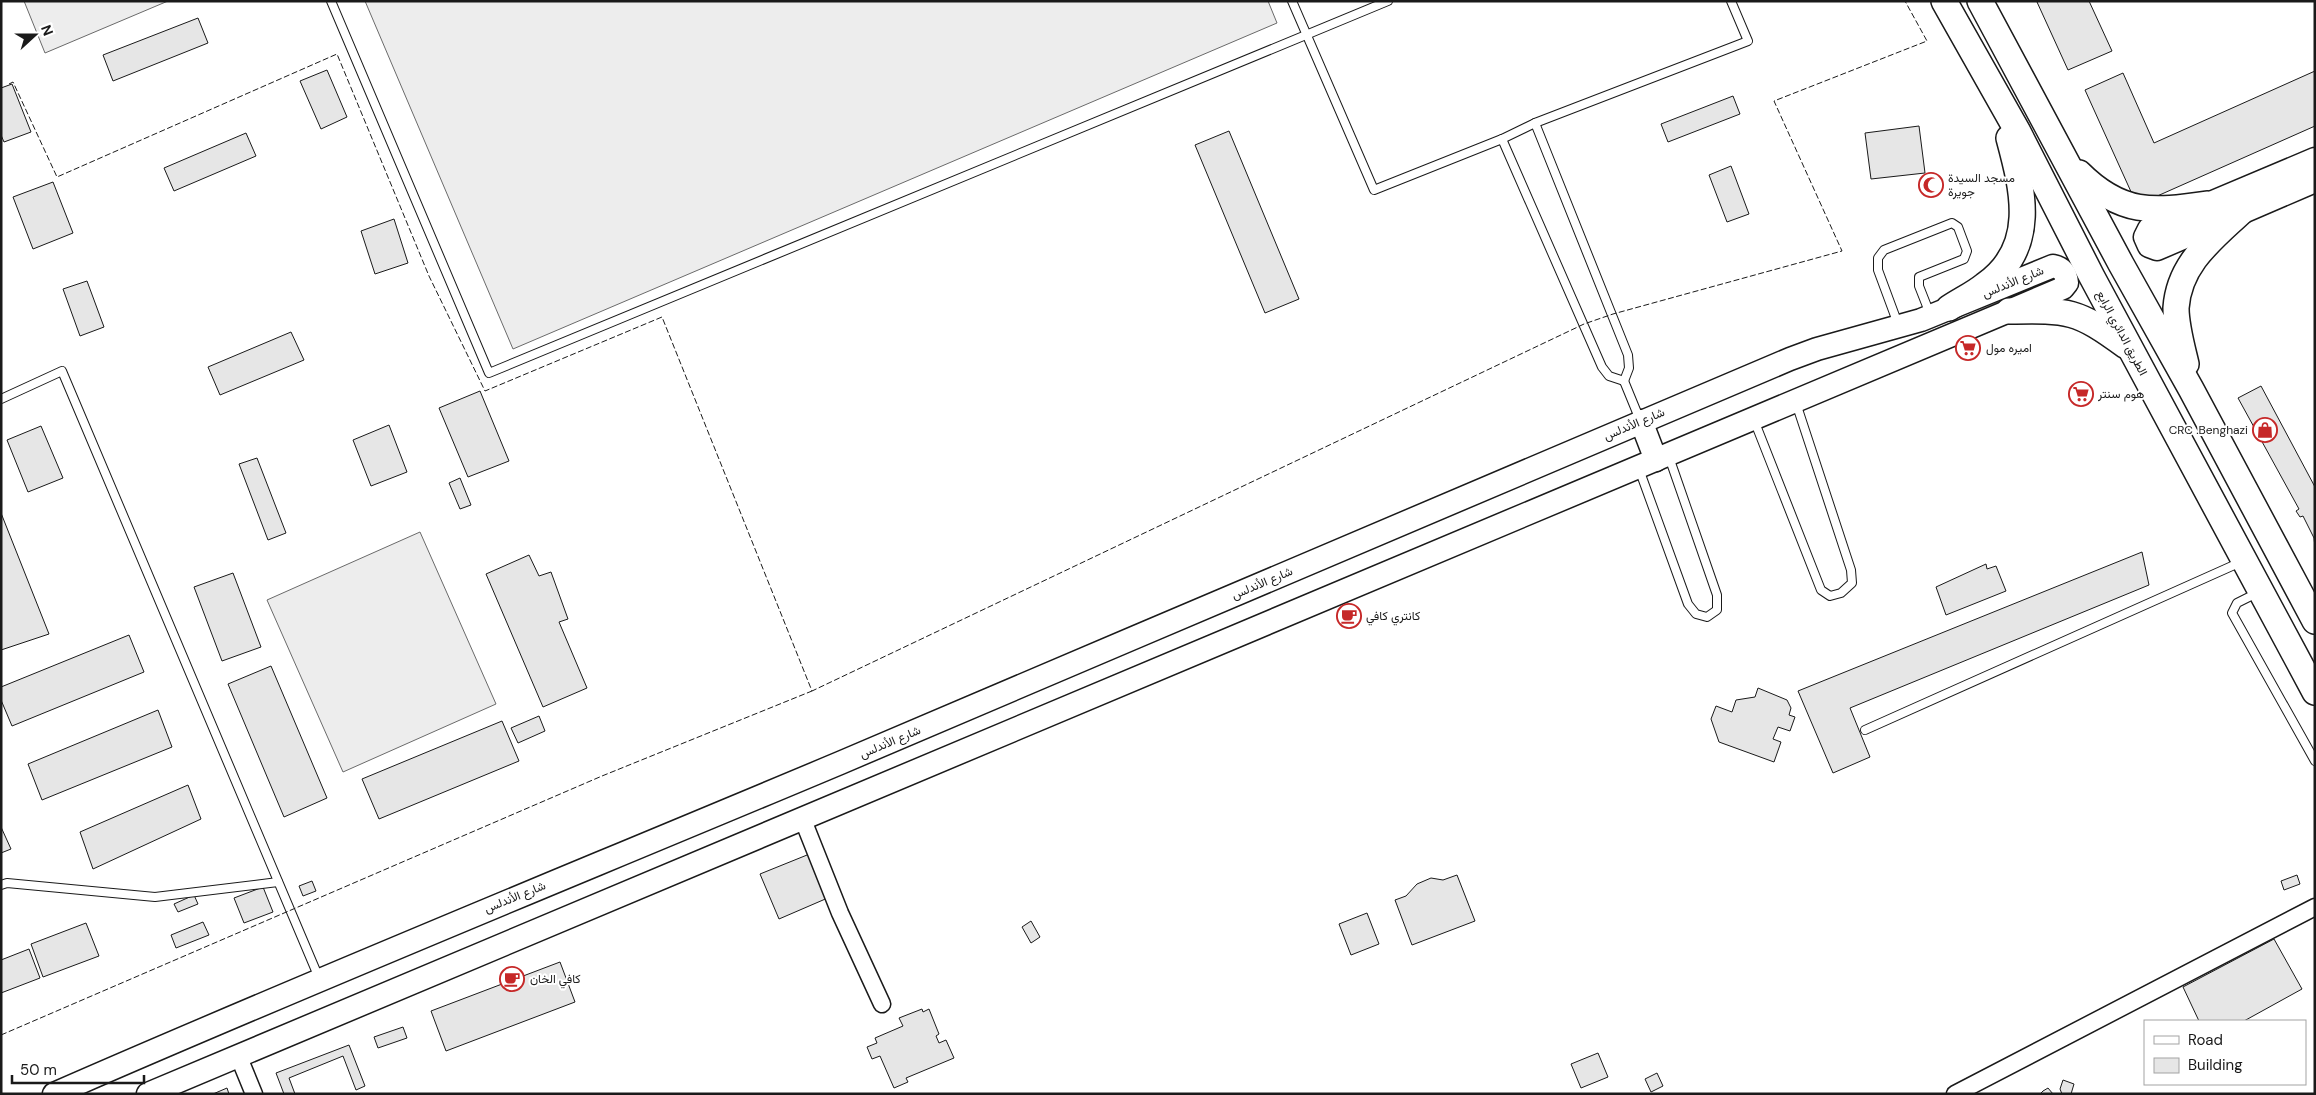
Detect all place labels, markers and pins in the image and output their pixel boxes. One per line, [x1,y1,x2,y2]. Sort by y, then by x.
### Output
place label: مسجد السيدة جويرة [1948,170,2015,200]
mosque icon: مسجد السيدة جويرة [1918,172,1944,198]
supermarket icon: اميره مول [1955,335,1981,361]
place label: اميره مول [1986,340,2032,356]
supermarket icon: هوم سنتر [2068,381,2094,407]
place label: هوم سنتر [2097,386,2144,402]
shop icon: CRC .Benghazi [2252,417,2278,443]
place label: CRC .Benghazi [2169,422,2248,438]
cafe icon: كانتري كافي [1336,603,1362,629]
place label: كانتري كافي [1366,608,1420,626]
cafe icon: كافي الخان [499,966,525,992]
place label: كافي الخان [530,971,581,989]

